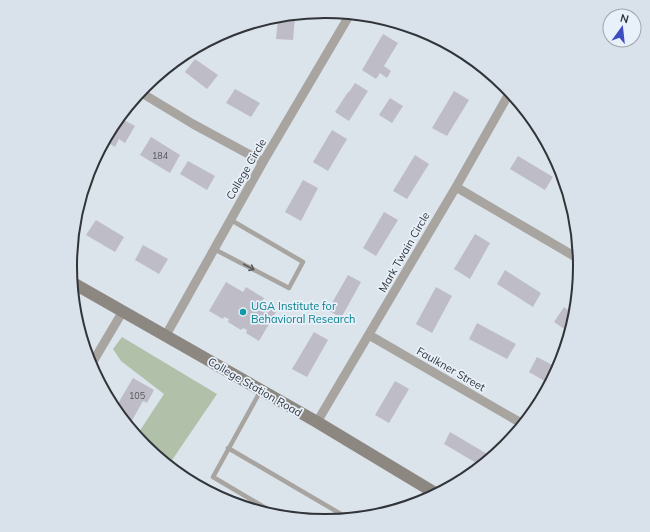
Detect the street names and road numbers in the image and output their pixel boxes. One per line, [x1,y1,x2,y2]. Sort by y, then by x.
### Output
street label: College Circle [223,136,269,202]
street label: Mark Twain Circle [375,209,433,295]
street label: Faulkner Street [414,344,488,394]
street label: College Station Road [205,354,305,420]

